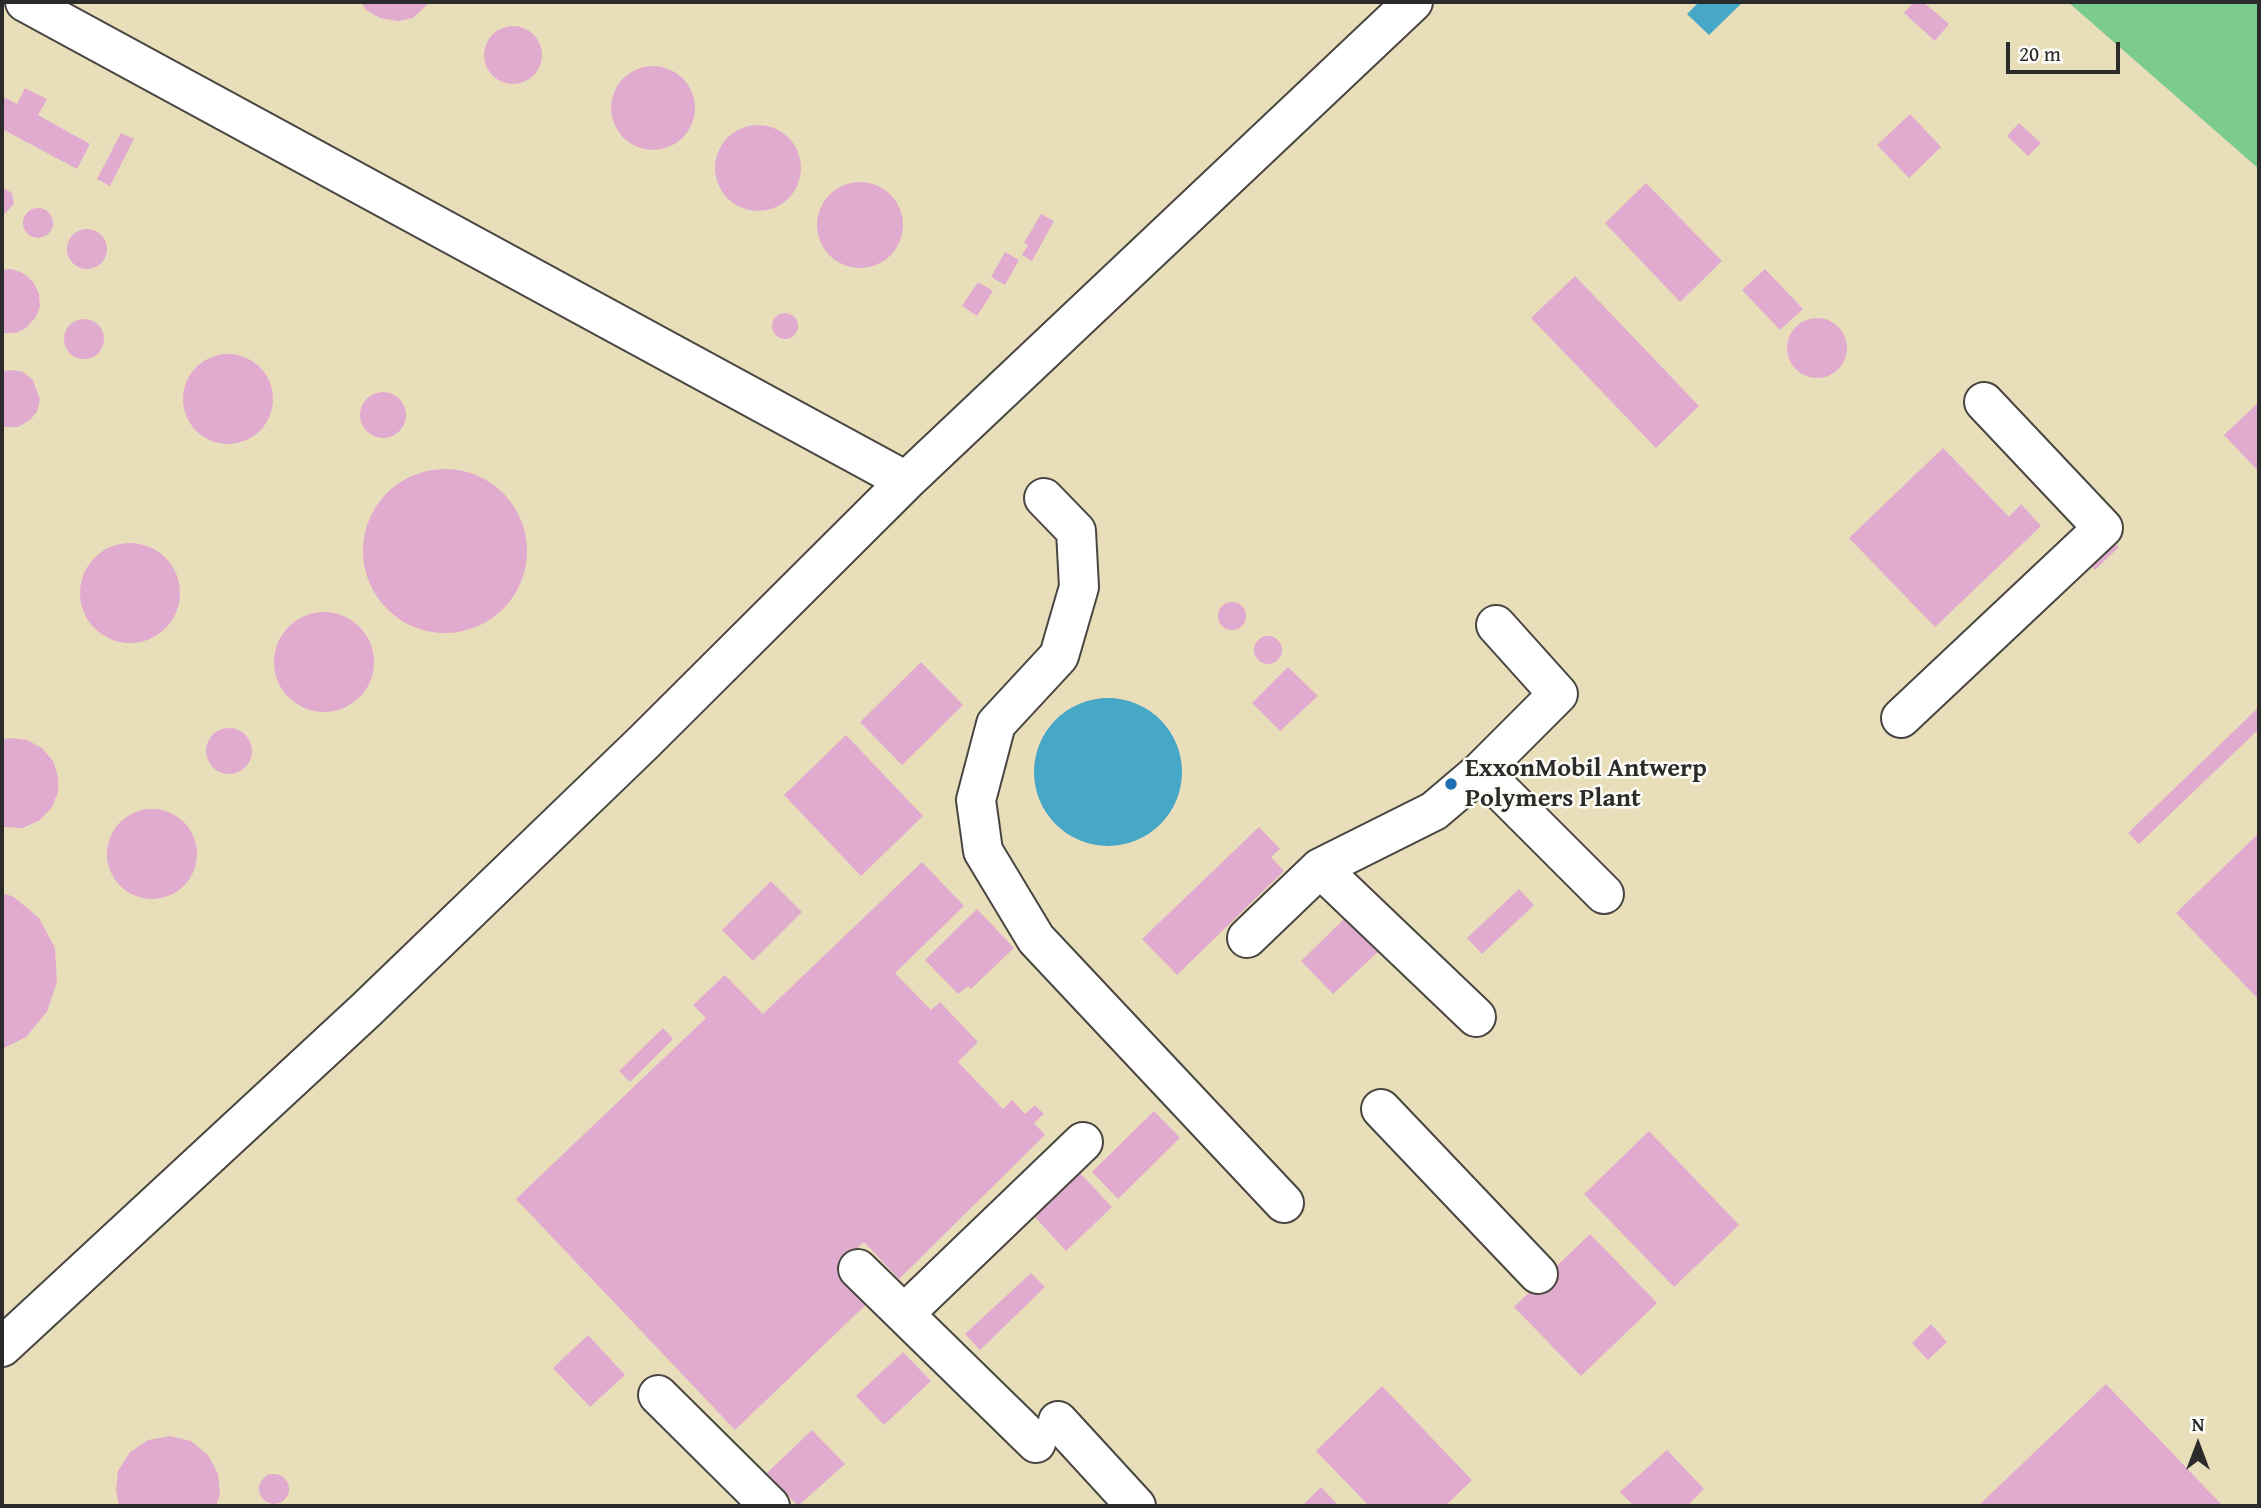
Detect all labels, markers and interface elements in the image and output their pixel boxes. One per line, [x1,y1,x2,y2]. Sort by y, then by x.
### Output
scale bar [2009,28,2123,72]
text: 20 m [2019,38,2061,69]
place label: ExxonMobil Antwerp Polymers Plant [1465,753,1707,814]
marker: ExxonMobil Antwerp Polymers Plant [1443,776,1459,792]
north arrow [2163,1410,2233,1480]
text: N [2192,1410,2204,1438]

